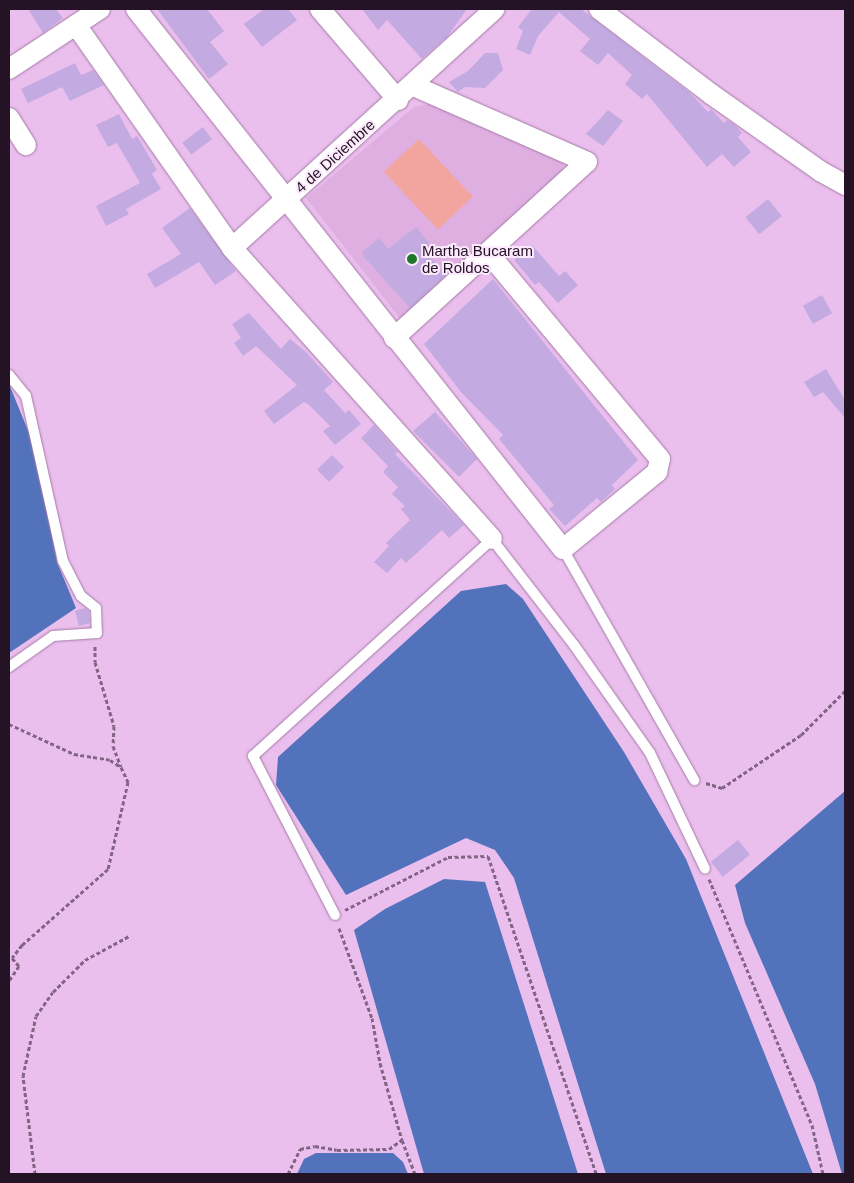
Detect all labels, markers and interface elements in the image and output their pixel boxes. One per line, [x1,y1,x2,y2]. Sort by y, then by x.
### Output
street label: 4 de Diciembre [291,116,379,196]
place label: Martha Bucaram de Roldos [422,241,533,276]
marker: Martha Bucaram de Roldos [406,253,418,265]

